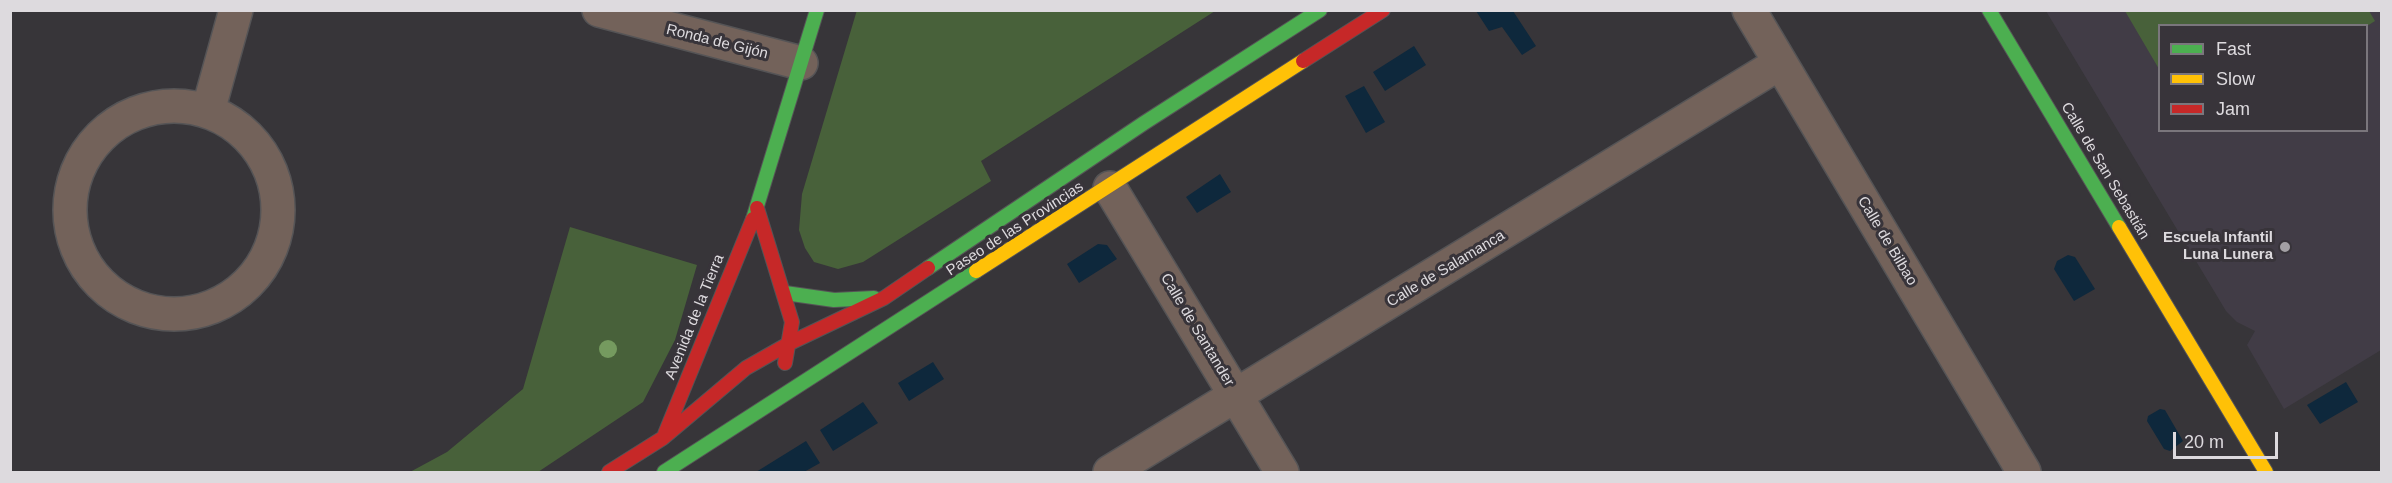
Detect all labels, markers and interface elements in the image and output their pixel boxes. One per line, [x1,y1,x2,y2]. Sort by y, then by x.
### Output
street label: Ronda de Gijón [664,21,770,63]
legend [2158,24,2368,132]
text: Fast [2216,39,2251,59]
text: Slow [2216,69,2255,89]
street label: Calle de San Sebastián [2057,99,2153,243]
text: Jam [2216,99,2250,119]
street label: Paseo de las Provincias [943,178,1087,280]
street label: Calle de Bilbao [1853,193,1921,289]
street label: Calle de Salamanca [1384,227,1508,311]
place label: Escuela Infantil Luna Lunera [2163,229,2273,264]
marker: Escuela Infantil Luna Lunera [2278,240,2292,254]
street label: Avenida de la Tierra [662,252,728,382]
street label: Calle de Santander [1156,270,1238,390]
scale bar [2176,420,2281,458]
text: 20 m [2184,432,2224,452]

